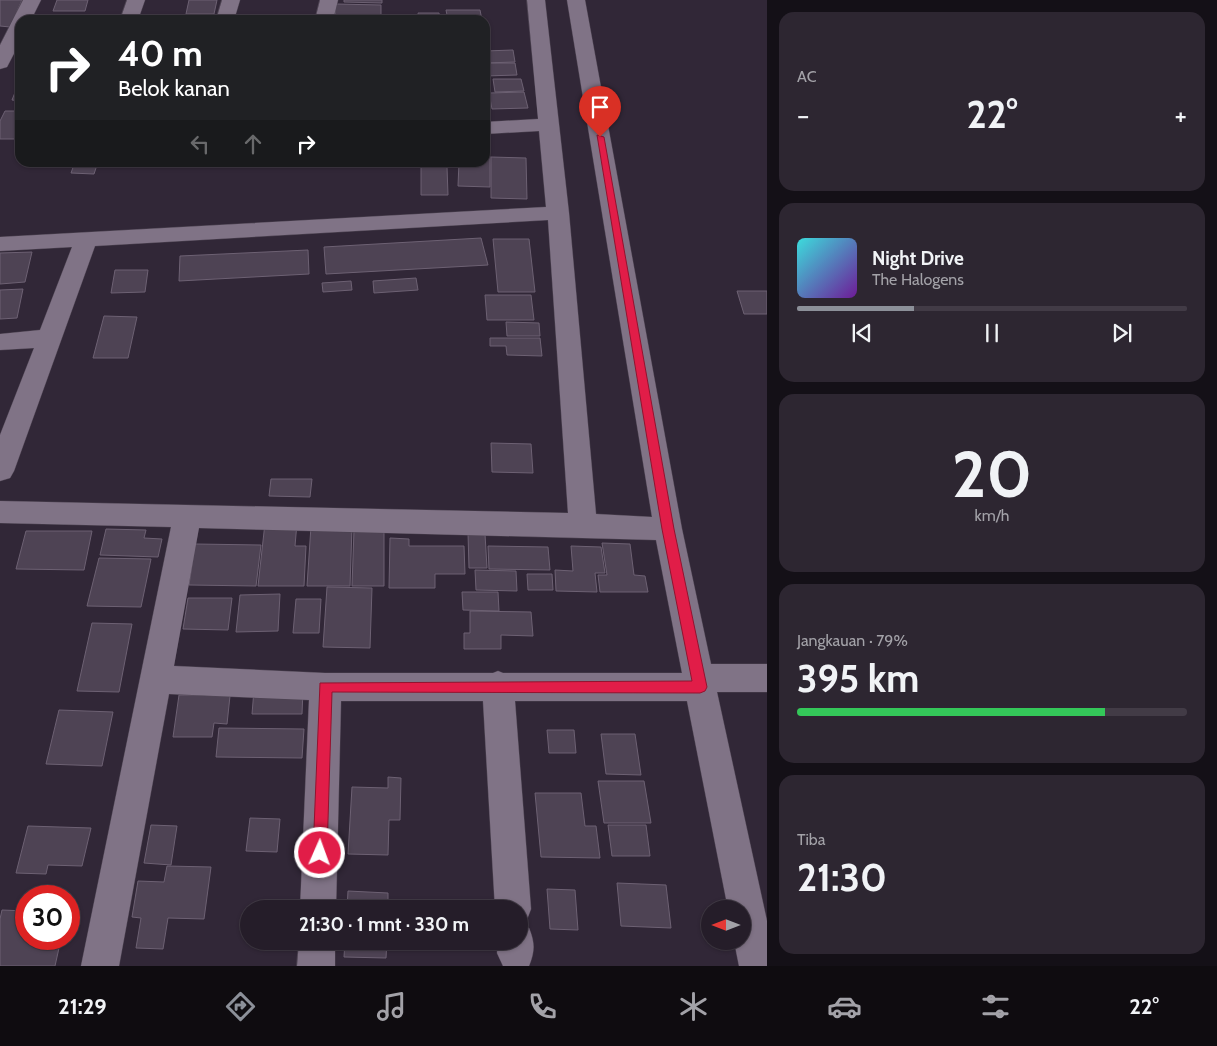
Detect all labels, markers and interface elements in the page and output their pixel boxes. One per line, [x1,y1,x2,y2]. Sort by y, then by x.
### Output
text: 40 m [118,32,203,75]
icon: right [35,35,100,100]
text: AC [797,67,817,86]
text: Belok kanan [118,75,230,102]
pin [579,86,621,137]
text: 22° [966,91,1018,138]
icon: arrive [586,93,614,121]
text: − [797,98,809,132]
text: + [1175,98,1187,132]
icon: left [186,130,214,158]
icon: ahead [239,130,267,158]
icon: right [292,130,320,158]
text: Night Drive [872,247,964,270]
text: The Halogens [872,270,964,289]
icon: previous [848,319,876,347]
icon: pause [978,319,1006,347]
icon: next [1108,319,1136,347]
text: 20 [952,434,1032,513]
text: km/h [974,506,1010,525]
text: Jangkauan · 79% [797,631,908,650]
text: 395 km [797,655,919,702]
position arrow [293,826,345,878]
text: Tiba [797,830,825,849]
text: 21:30 [797,854,887,901]
speed limit sign: 30 [15,885,80,950]
north arrow [701,900,751,950]
map controls [701,900,751,950]
text: 21:30 · 1 mnt · 330 m [299,913,469,936]
icon: directions [223,989,258,1024]
icon: music [374,989,409,1024]
icon: phone [525,989,560,1024]
icon: climate [676,989,711,1024]
icon: car [827,989,862,1024]
icon: filters [978,989,1013,1024]
text: 21:29 [58,993,107,1020]
text: 22° [1129,993,1159,1020]

